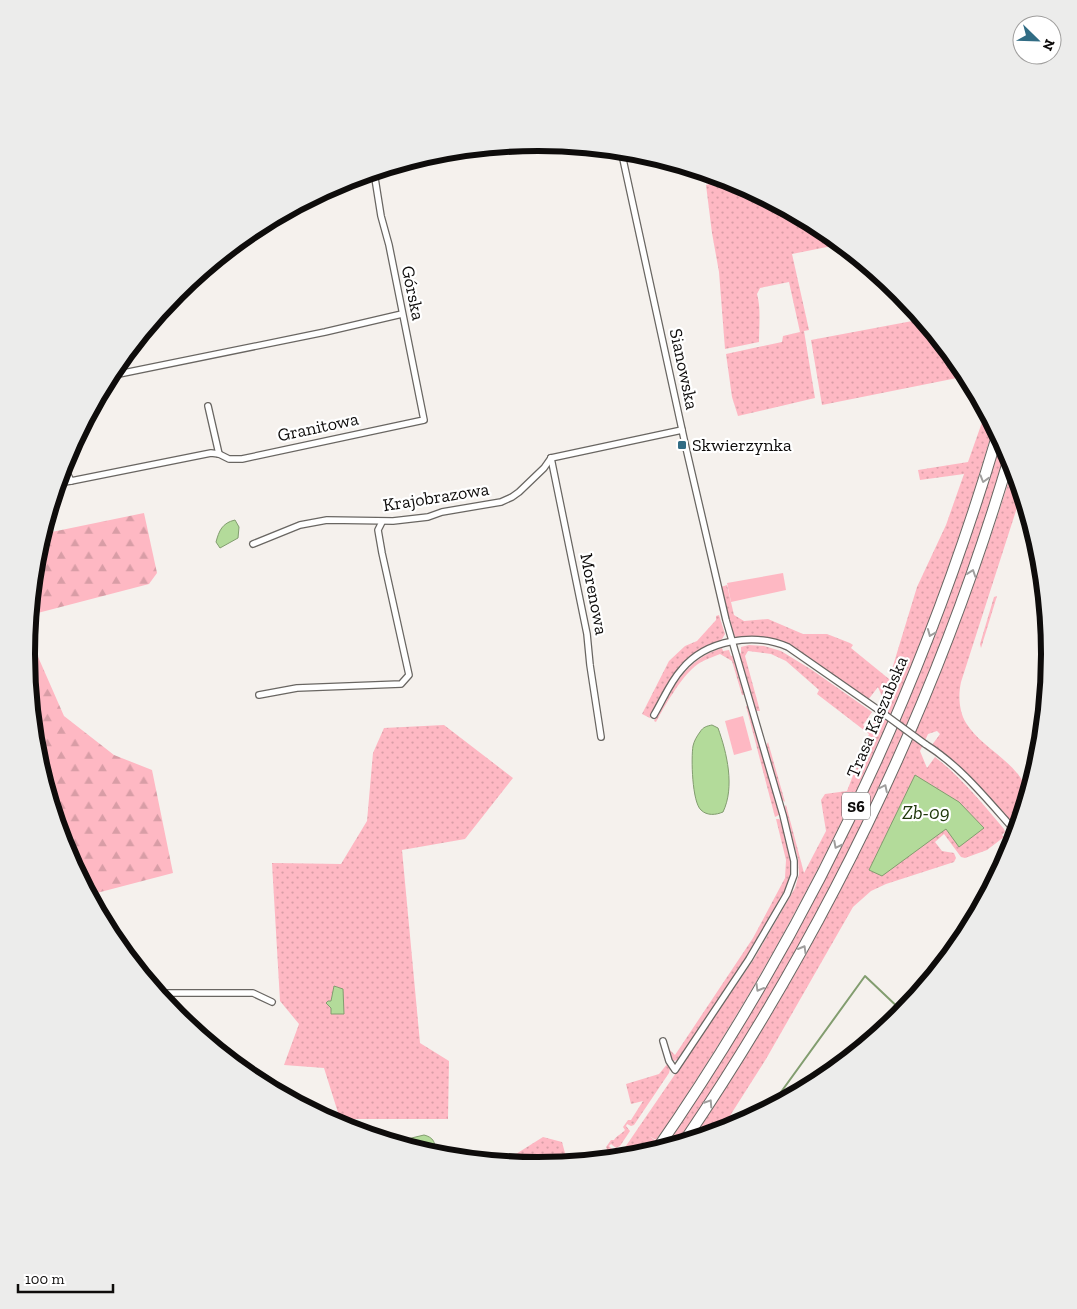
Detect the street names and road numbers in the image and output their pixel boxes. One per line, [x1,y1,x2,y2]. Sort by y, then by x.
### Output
street label: Górska [397,264,430,323]
street label: Sianowska [665,326,703,412]
street label: Granitowa [275,408,361,446]
street label: Krajobrazowa [381,478,491,516]
street label: Morenowa [575,551,613,637]
street label: Trasa Kaszubska [841,653,913,781]
road number: S6 [842,792,870,819]

